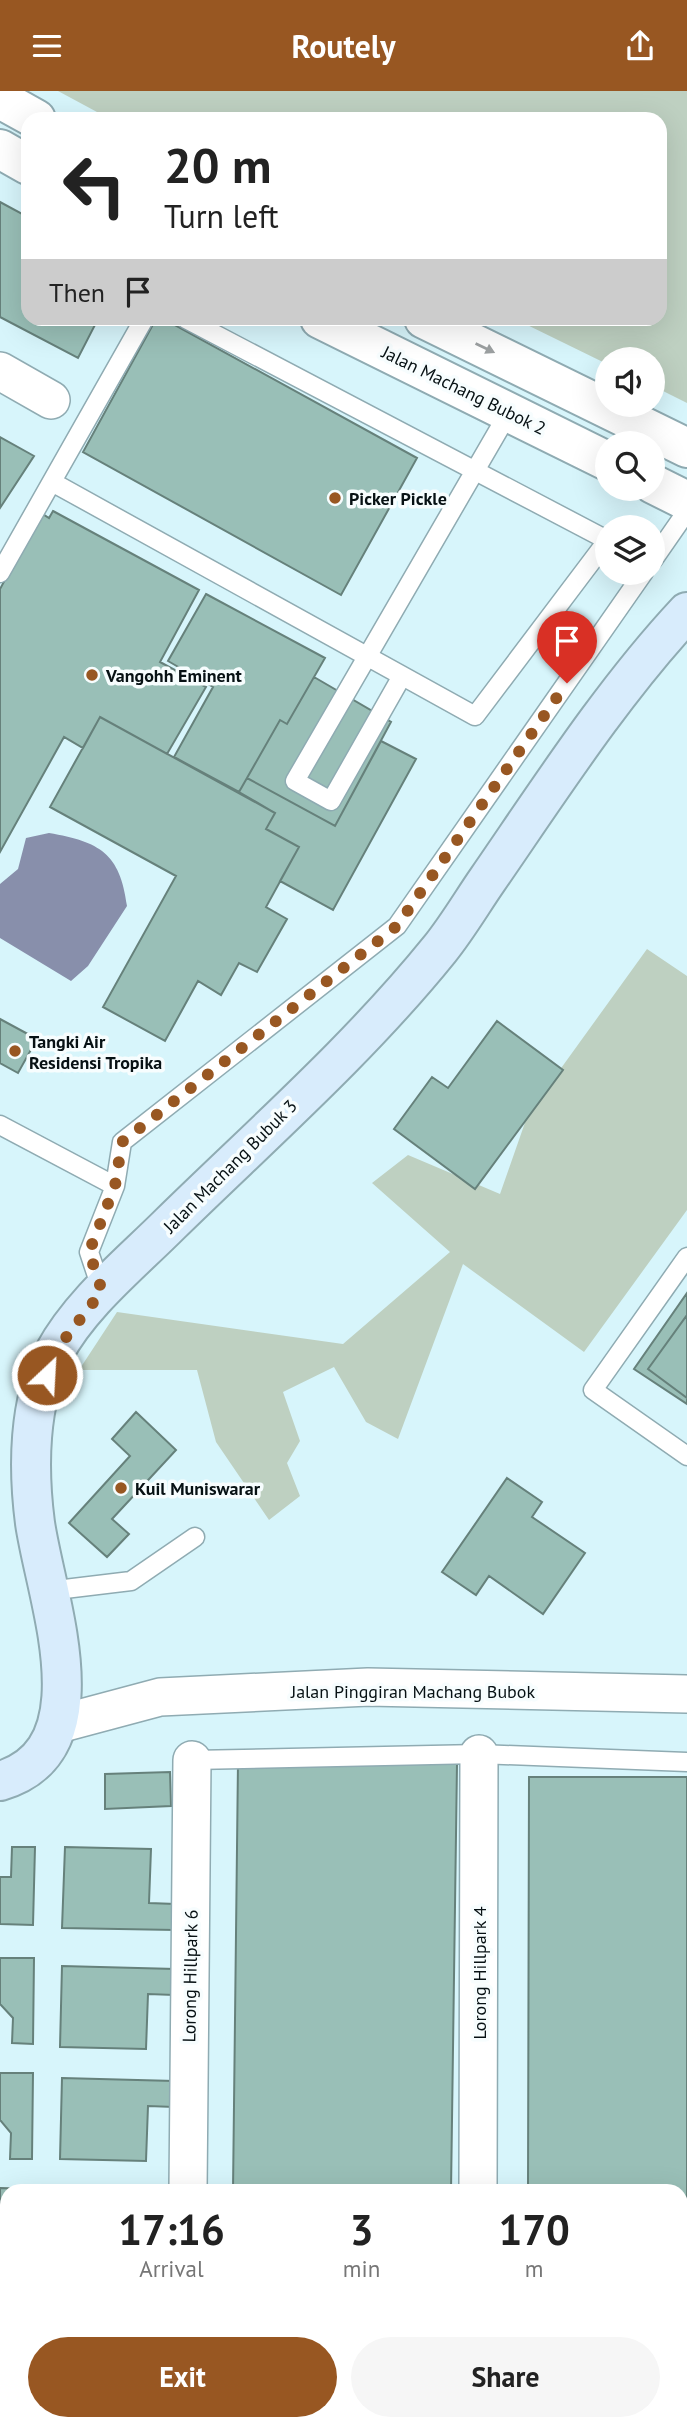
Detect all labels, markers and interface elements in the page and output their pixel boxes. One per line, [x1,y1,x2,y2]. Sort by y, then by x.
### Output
text: Routely [291,25,396,67]
icon: menu [28,27,66,65]
icon: share [621,27,659,65]
text: 20 m [164,133,271,197]
icon: left [49,140,140,231]
text: Turn left [164,195,279,237]
icon: arrive [119,273,157,311]
text: Then [49,276,105,309]
street label: Jalan Machang Bubok 2 [377,340,550,440]
one-way arrow [475,343,495,354]
map controls [595,347,665,585]
button: sound [595,347,665,417]
button: search [595,431,665,501]
place label: Picker Pickle [349,487,447,510]
marker: Picker Pickle [327,490,343,506]
button: layers [595,515,665,585]
pin [537,611,597,683]
icon: arrive [548,622,586,660]
place label: Vangohh Eminent [105,664,243,687]
marker: Vangohh Eminent [84,667,100,683]
place label: Tangki Air Residensi Tropika [29,1030,162,1074]
marker: Tangki Air Residensi Tropika [7,1043,23,1059]
street label: Jalan Machang Bubuk 3 [158,1094,302,1238]
position arrow [10,1338,84,1412]
place label: Kuil Muniswarar [135,1477,261,1500]
marker: Kuil Muniswarar [113,1480,129,1496]
street label: Jalan Pinggiran Machang Bubok [290,1680,535,1703]
street label: Lorong Hillpark 4 [468,1906,491,2039]
street label: Lorong Hillpark 6 [177,1909,203,2043]
text: 17:16 [118,2202,225,2257]
text: 3 [350,2202,373,2257]
text: 170 [498,2202,570,2257]
text: Arrival [139,2254,204,2283]
text: min [343,2254,380,2283]
text: m [525,2254,543,2283]
button: Exit [28,2337,337,2417]
button: Share [351,2337,660,2417]

